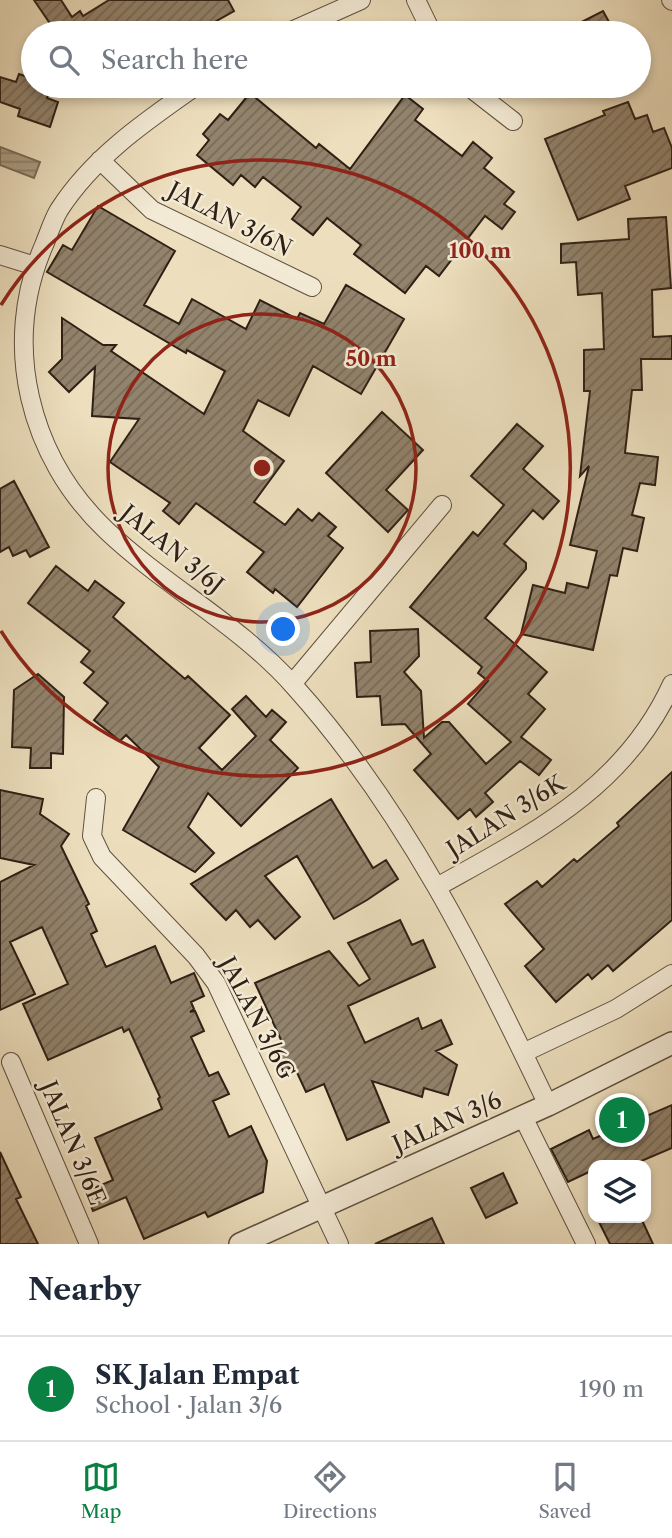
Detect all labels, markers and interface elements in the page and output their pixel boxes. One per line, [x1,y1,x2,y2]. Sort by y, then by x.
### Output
search box [21,21,651,98]
icon: search [45,41,83,79]
text: Search here [101,44,248,76]
street label: JALAN 3/6N [161,174,297,262]
text: 100 m [449,238,511,263]
text: 50 m [345,346,397,371]
centre of rings [250,456,274,480]
street label: JALAN 3/6J [112,497,229,599]
your location [266,612,300,646]
street label: JALAN 3/6K [439,768,571,865]
street label: JALAN 3/6G [212,949,301,1084]
street label: JALAN 3/6E [33,1074,112,1209]
street label: JALAN 3/6 [385,1086,506,1160]
pin: 1 [599,1094,645,1146]
map controls [588,1160,651,1223]
button: layers [588,1160,651,1223]
text: Nearby [28,1271,141,1308]
text: SK Jalan Empat [95,1359,299,1391]
text: 1 [46,1375,56,1403]
text: 190 m [579,1375,644,1403]
text: School · Jalan 3/6 [95,1391,282,1419]
tab: Map [81,1458,122,1523]
tab: Directions [283,1458,377,1523]
tab: Saved [538,1458,591,1523]

